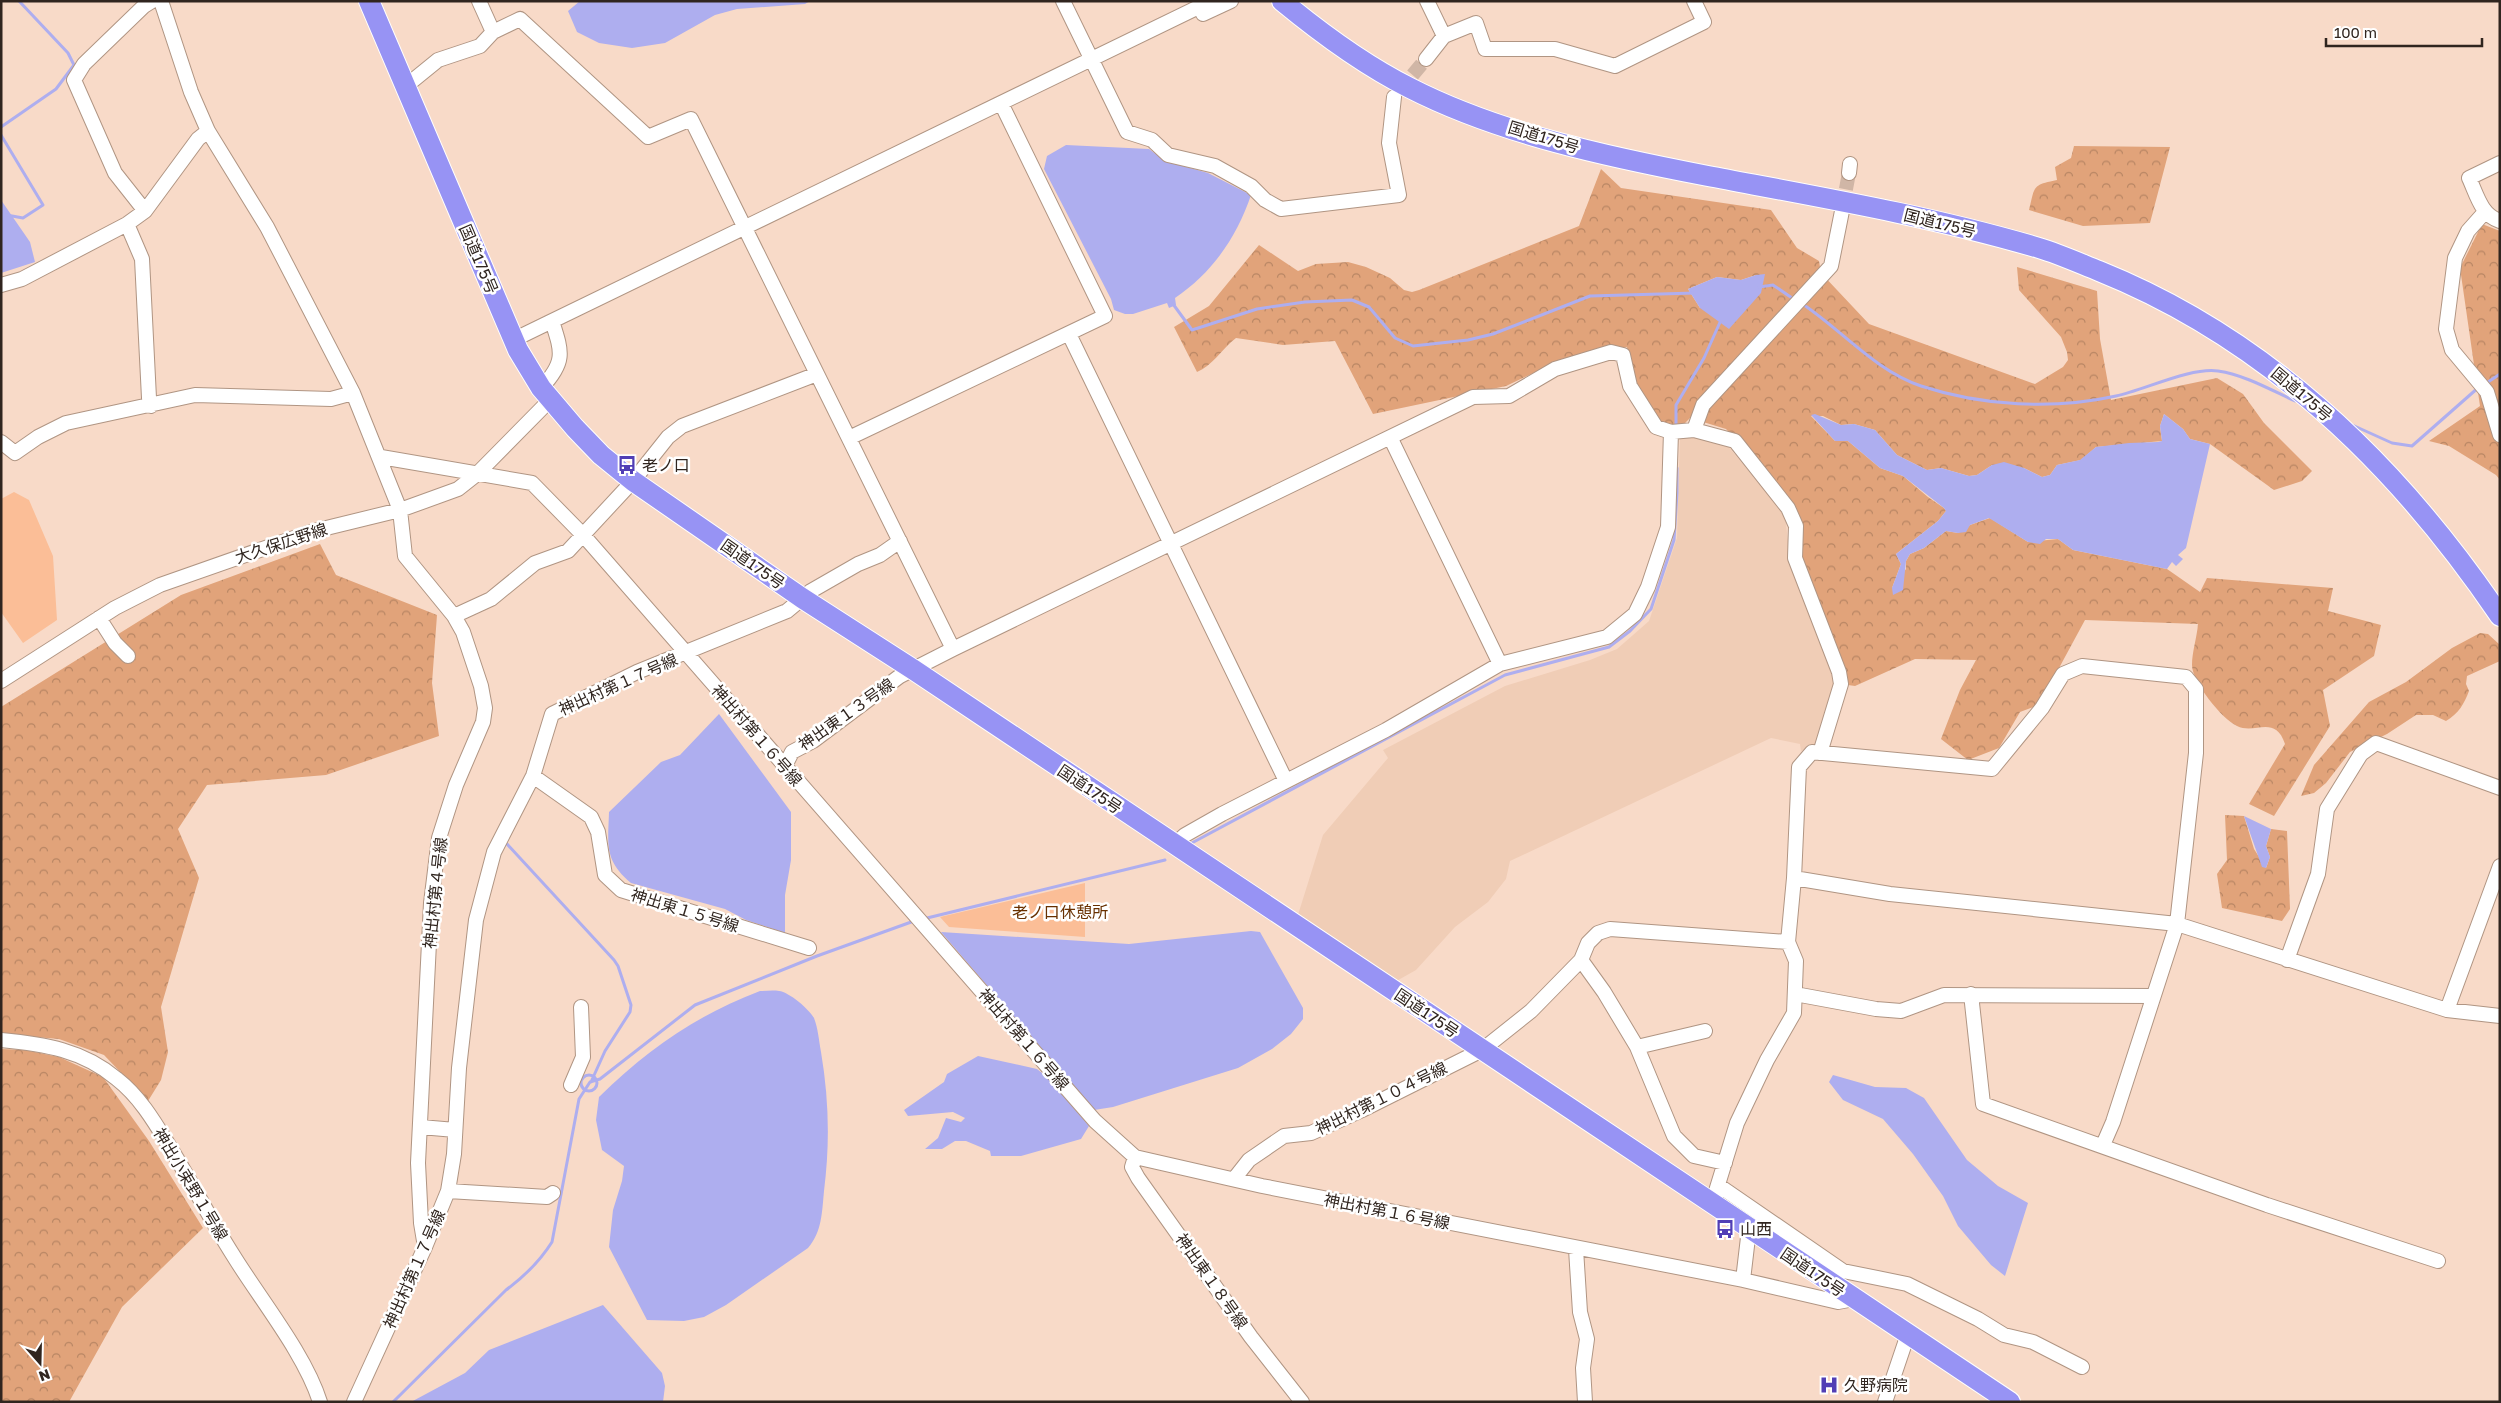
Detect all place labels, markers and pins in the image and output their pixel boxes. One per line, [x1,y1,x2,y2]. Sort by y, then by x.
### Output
bus stop icon: 老ノ口 [616,454,638,476]
place label: 老ノ口 [642,455,690,475]
bus stop icon: 山西 [1714,1218,1736,1240]
place label: 山西 [1740,1219,1772,1239]
hospital icon: 久野病院 [1818,1374,1840,1396]
place label: 久野病院 [1844,1375,1908,1395]

